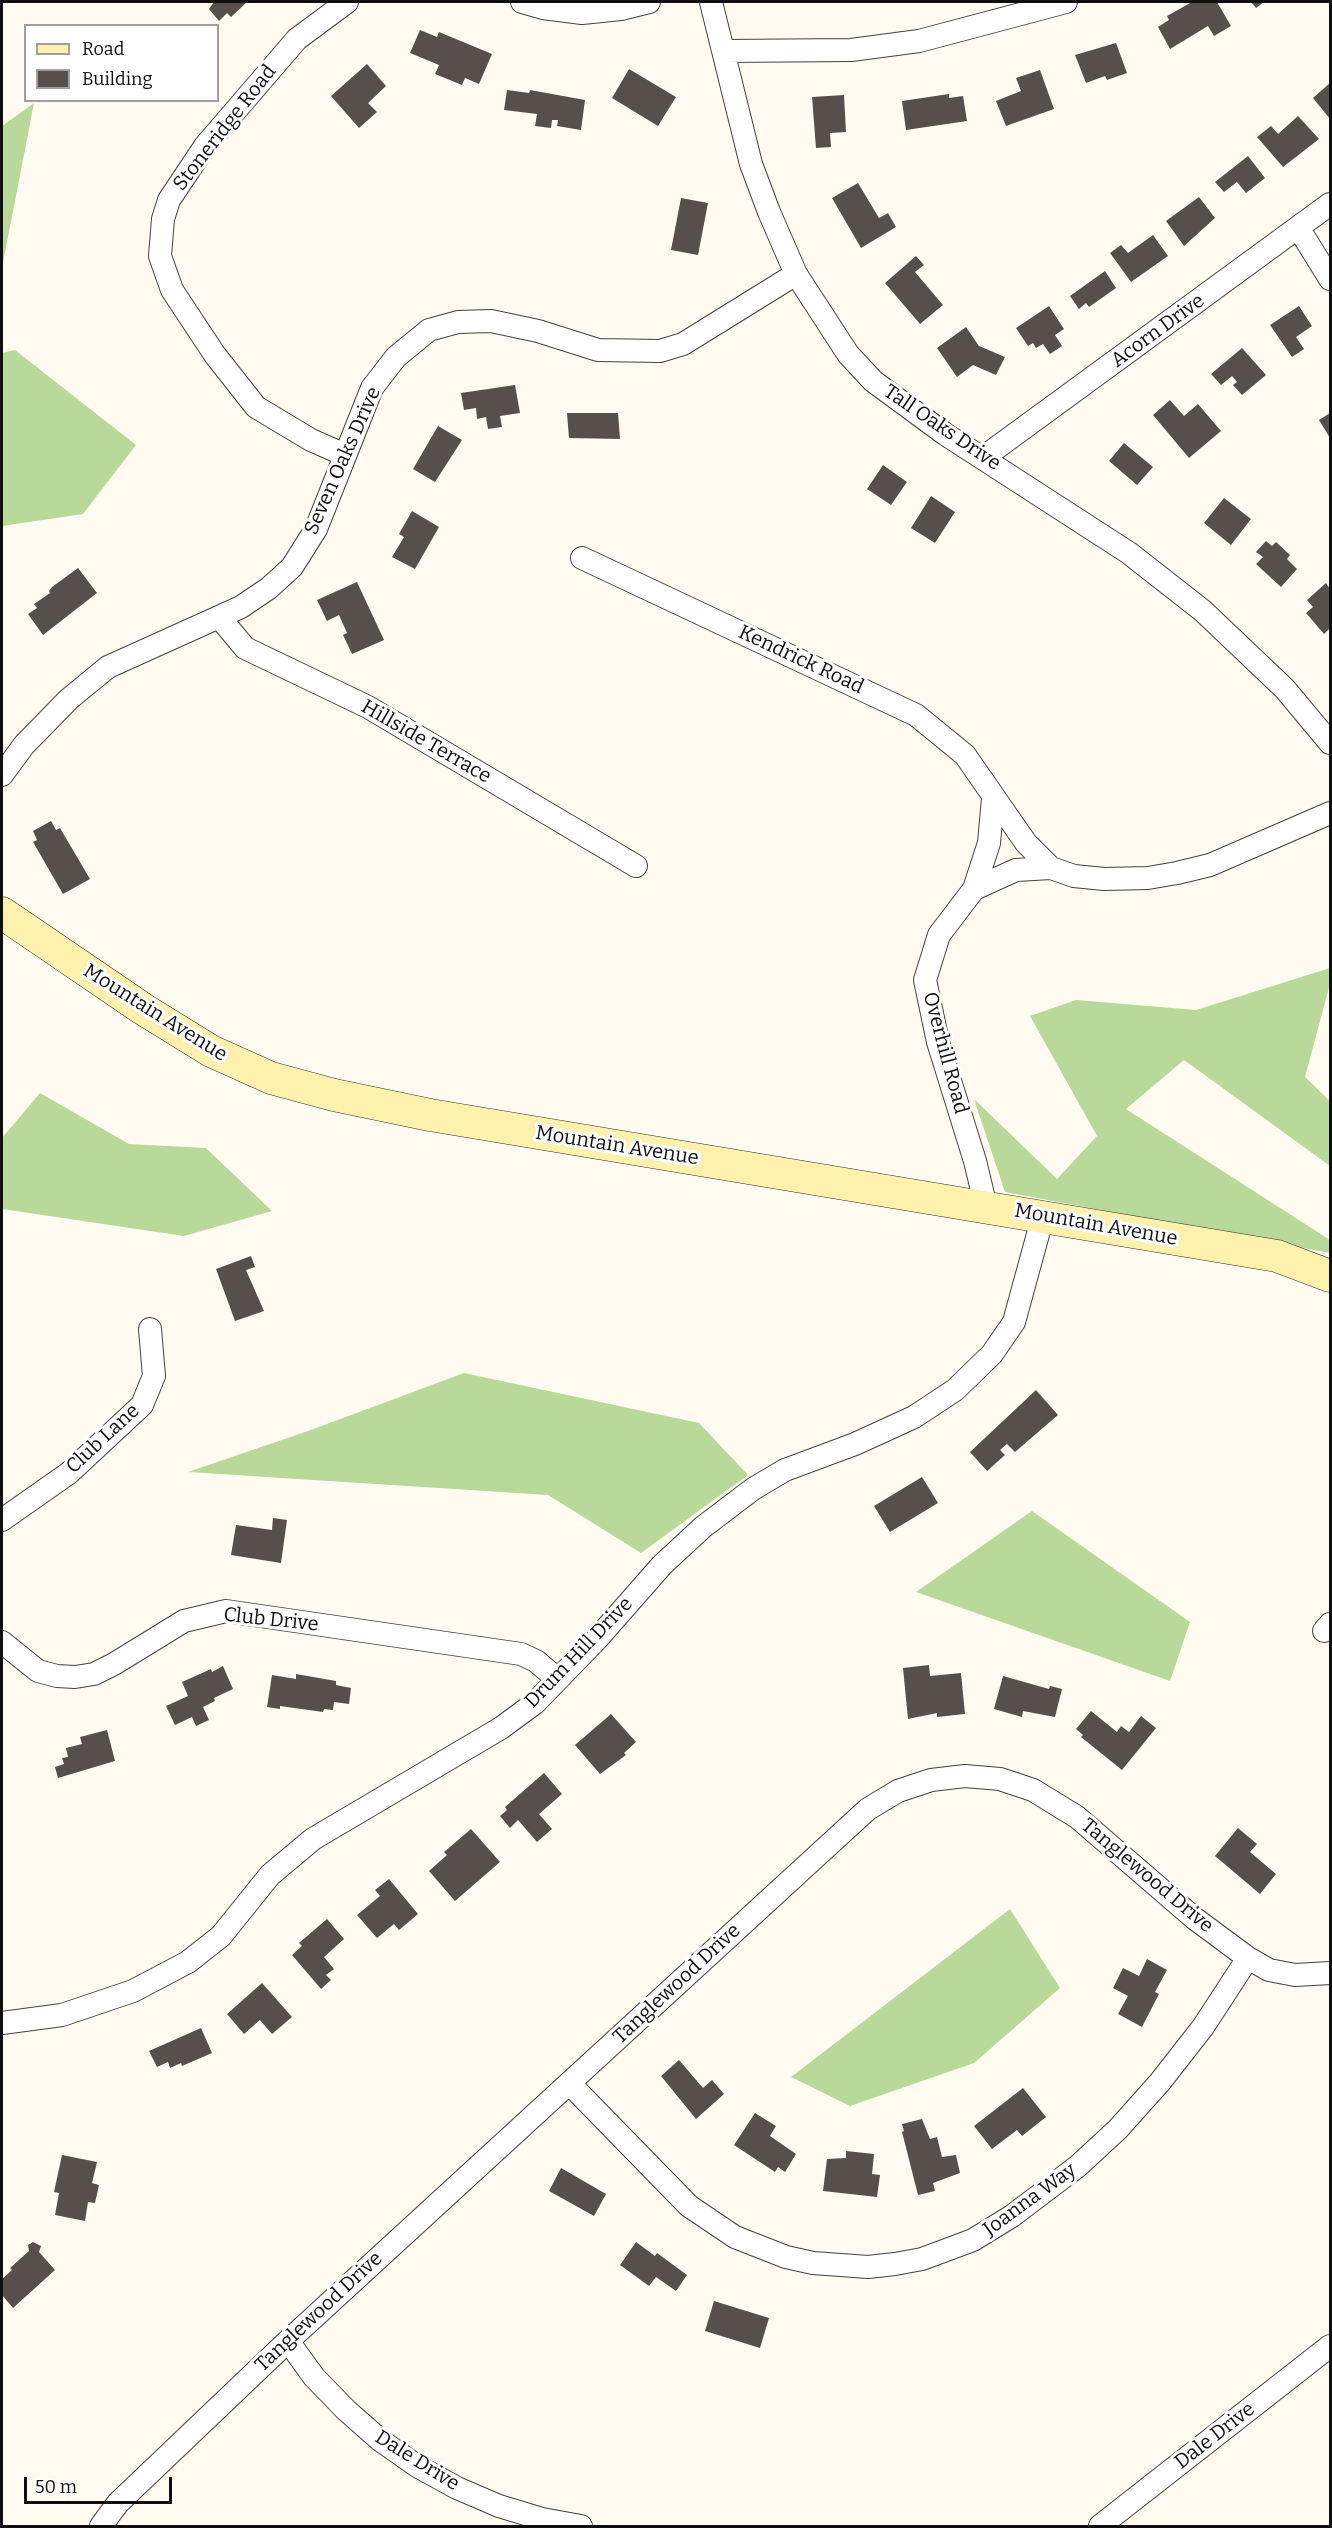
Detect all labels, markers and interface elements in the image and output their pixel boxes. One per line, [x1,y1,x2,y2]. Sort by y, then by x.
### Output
legend [24,24,219,102]
text: Road [82,38,124,60]
street label: Stoneridge Road [168,60,282,196]
text: Building [82,68,153,90]
street label: Acorn Drive [1107,289,1209,373]
street label: Tall Oaks Drive [879,380,1005,476]
street label: Seven Oaks Drive [300,383,386,539]
street label: Kendrick Road [734,620,868,700]
street label: Hillside Terrace [357,695,495,789]
street label: Mountain Avenue [79,959,231,1067]
street label: Overhill Road [917,989,973,1117]
street label: Mountain Avenue [534,1121,700,1171]
street label: Mountain Avenue [1013,1199,1179,1251]
street label: Club Lane [61,1399,145,1479]
street label: Drum Hill Drive [520,1593,638,1713]
street label: Club Drive [222,1603,320,1637]
street label: Tanglewood Drive [1076,1814,1218,1938]
street label: Tanglewood Drive [608,1919,746,2049]
street label: Joanna Way [979,2158,1081,2242]
street label: Tanglewood Drive [250,2247,388,2377]
street label: Dale Drive [1170,2397,1260,2475]
street label: Dale Drive [370,2426,464,2496]
scale bar [27,2465,176,2503]
text: 50 m [35,2476,77,2498]

